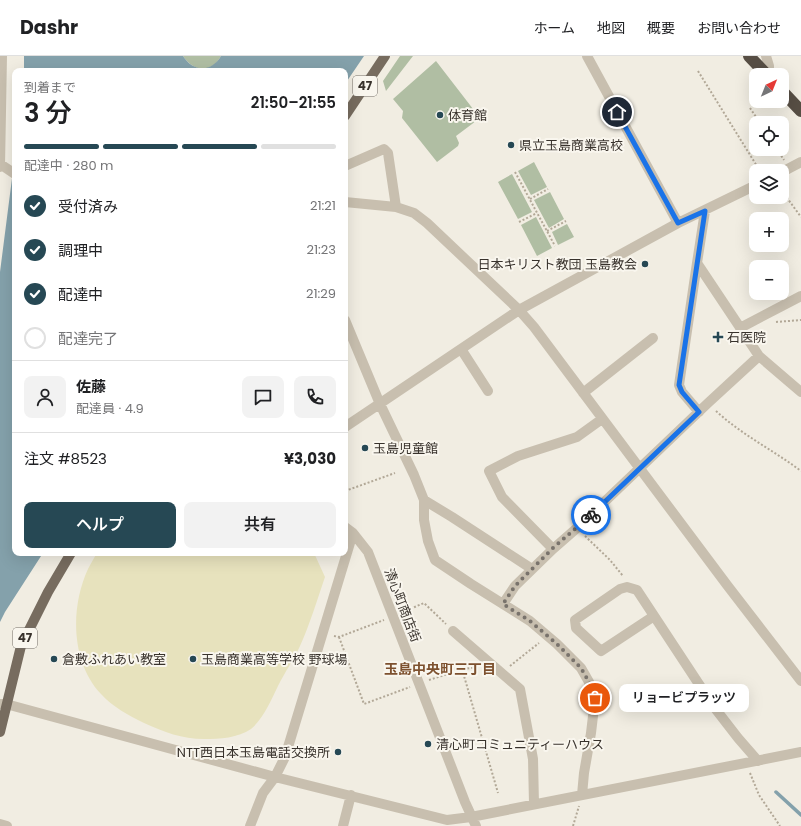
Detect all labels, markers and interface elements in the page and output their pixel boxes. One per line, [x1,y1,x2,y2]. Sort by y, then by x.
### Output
text: Dashr [20,14,78,41]
text: ホーム [533,18,575,38]
text: 地図 [597,18,625,38]
text: 概要 [647,18,675,38]
text: お問い合わせ [697,18,781,38]
north arrow [749,68,789,108]
map controls [749,68,789,300]
road number: 47 [353,76,377,96]
text: 到着まで [24,78,76,97]
text: 21:50–21:55 [251,92,336,113]
text: 3 分 [24,95,72,131]
pin [600,95,634,129]
icon: home [606,101,628,123]
place label: 体育館 [448,106,487,125]
marker: 体育館 [435,110,445,120]
button: locate [749,116,789,156]
place label: 県立玉島商業高校 [519,136,623,155]
marker: 県立玉島商業高校 [506,140,516,150]
text: 配達中 · 280 m [24,156,113,175]
button: layers [749,164,789,204]
icon: check [24,195,46,217]
text: 受付済み [58,196,118,217]
text: 21:21 [310,196,336,215]
button: + [749,212,789,252]
icon: check [24,239,46,261]
text: 調理中 [58,240,103,261]
text: 21:23 [306,240,336,259]
place label: 日本キリスト教団 玉島教会 [478,255,637,274]
marker: 日本キリスト教団 玉島教会 [640,259,650,269]
button: − [749,260,789,300]
icon: check [24,283,46,305]
text: 配達中 [58,284,103,305]
text: 21:29 [306,284,336,303]
text: 配達完了 [58,328,118,349]
place label: 石医院 [727,328,766,347]
marker: 石医院 [712,331,724,343]
button: person [24,376,66,418]
text: 佐藤 [76,376,106,397]
button: chat [242,376,284,418]
button: phone [294,376,336,418]
text: 配達員 · 4.9 [76,399,144,418]
place label: 玉島児童館 [373,439,438,458]
marker: 玉島児童館 [360,443,370,453]
text: 注文 #8523 [24,448,107,469]
text: ¥3,030 [284,448,336,469]
courier [571,495,611,535]
button: ヘルプ [24,502,176,548]
button: 共有 [184,502,336,548]
icon: bike [580,504,602,526]
street label: 清心町商店街 [380,565,425,645]
road number: 47 [13,628,37,648]
place label: 倉敷ふれあい教室 [62,650,166,669]
place label: 玉島商業高等学校 野球場 [201,650,347,669]
marker: 倉敷ふれあい教室 [49,654,59,664]
marker: 玉島商業高等学校 野球場 [188,654,198,664]
district label: 玉島中央町三丁目 [384,659,496,679]
pin [578,681,612,715]
callout: リョービプラッツ [619,684,749,712]
icon: bag [584,687,606,709]
text: リョービプラッツ [632,688,736,707]
place label: 清心町コミュニティーハウス [436,735,604,754]
marker: 清心町コミュニティーハウス [423,739,433,749]
place label: NTT西日本玉島電話交換所 [177,743,330,762]
marker: NTT西日本玉島電話交換所 [333,747,343,757]

